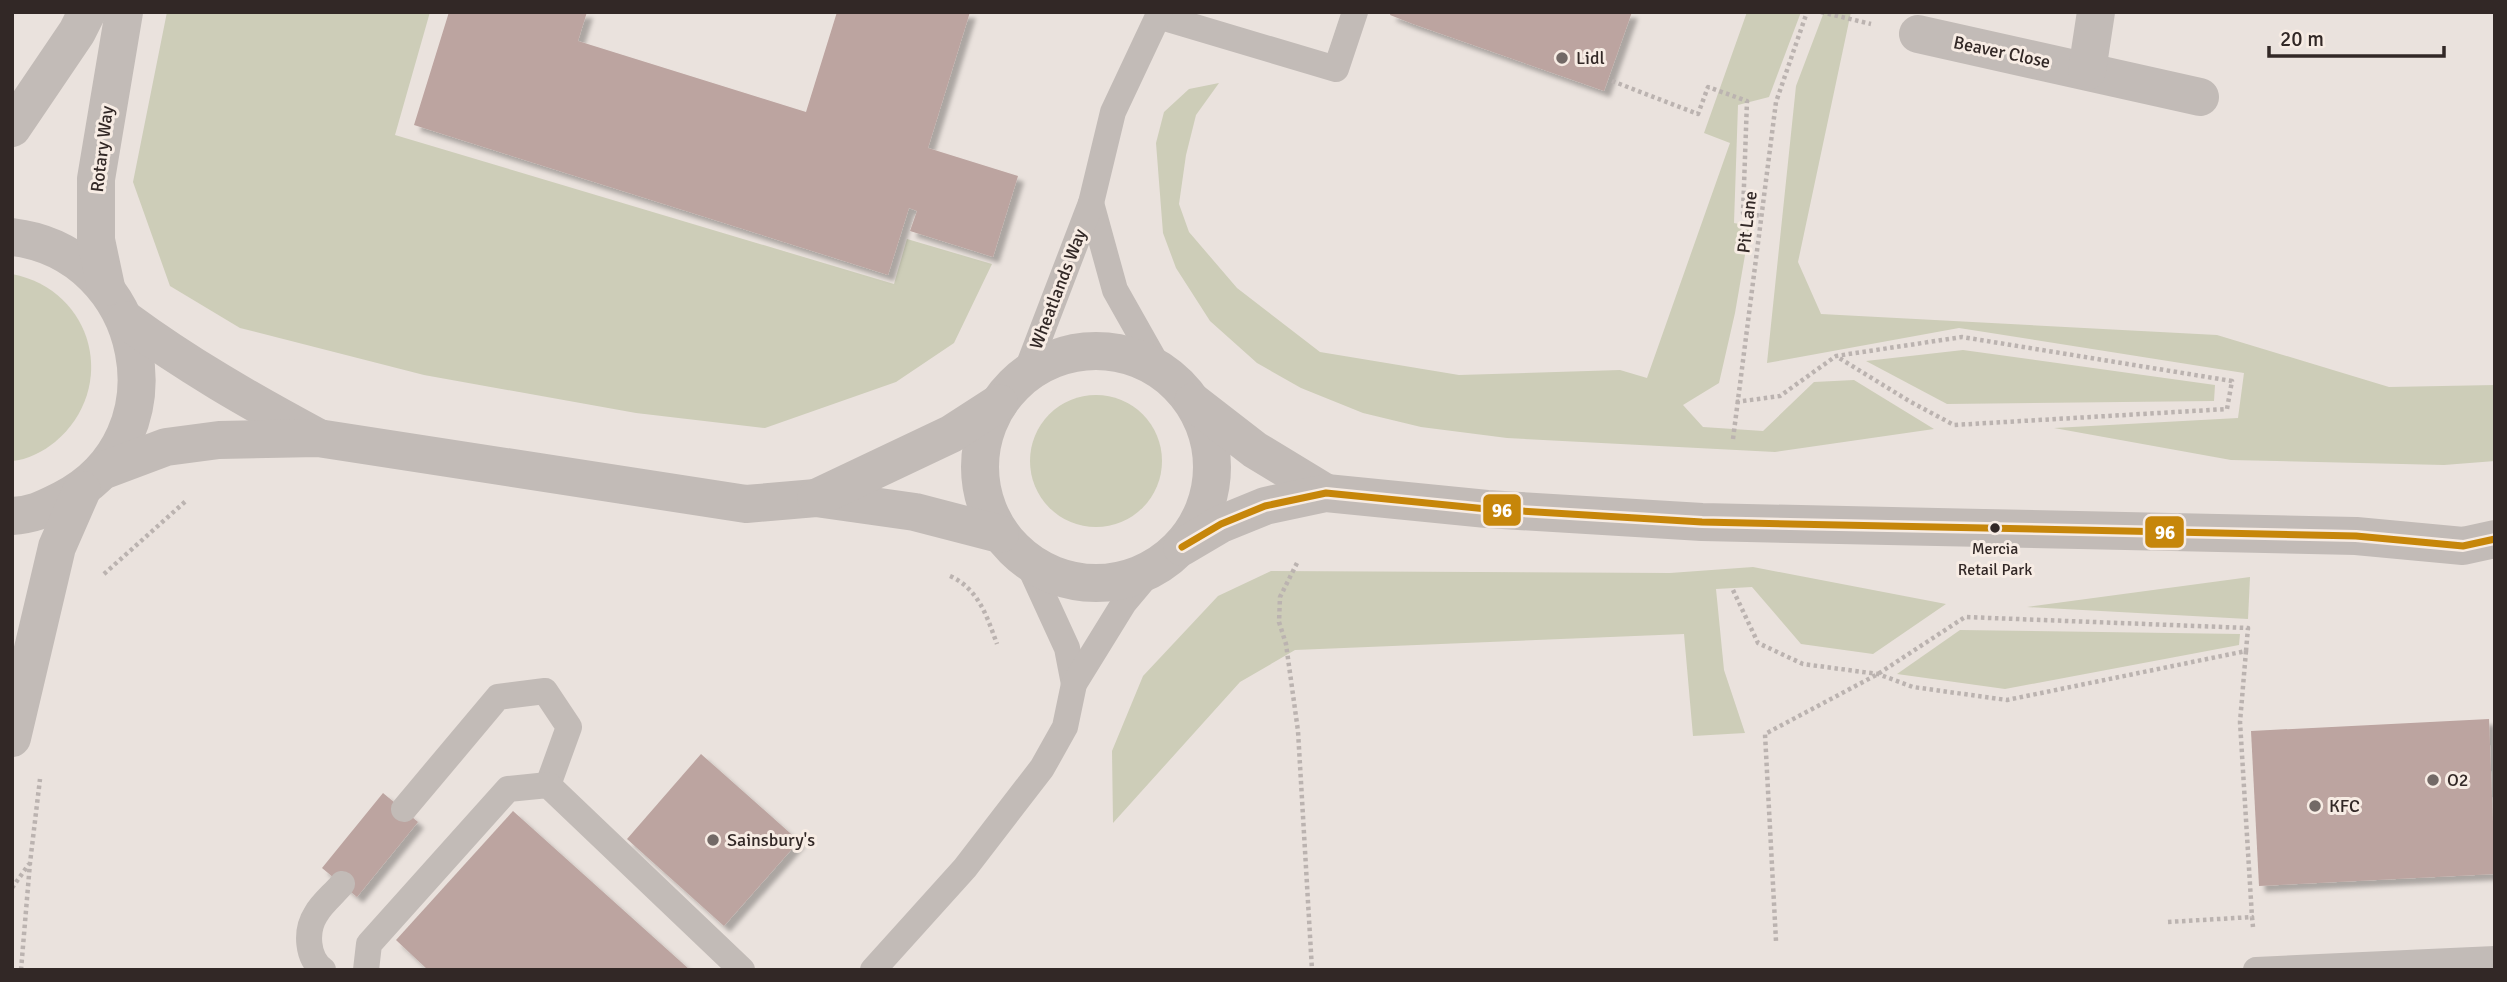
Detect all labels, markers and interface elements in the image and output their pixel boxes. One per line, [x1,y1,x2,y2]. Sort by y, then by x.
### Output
scale bar [2269,14,2444,58]
text: 20 m [2280,26,2324,52]
street label: Beaver Close [1952,31,2052,73]
place label: Lidl [1576,47,1605,69]
marker: Lidl [1554,50,1570,66]
street label: Rotary Way [86,104,118,193]
street label: Pit Lane [1732,190,1762,254]
street label: Wheatlands Way [1025,225,1091,352]
line badge: 96 [1482,493,1522,527]
text: 96 [1492,499,1512,523]
line badge: 96 [2144,515,2185,549]
marker: Mercia Retail Park [1988,521,2002,535]
text: 96 [2155,521,2175,545]
place label: Mercia Retail Park [1958,539,2032,580]
place label: O2 [2447,769,2469,791]
marker: O2 [2425,772,2441,788]
place label: KFC [2329,795,2360,817]
marker: KFC [2307,798,2323,814]
place label: Sainsbury's [727,829,815,851]
marker: Sainsbury's [705,832,721,848]

